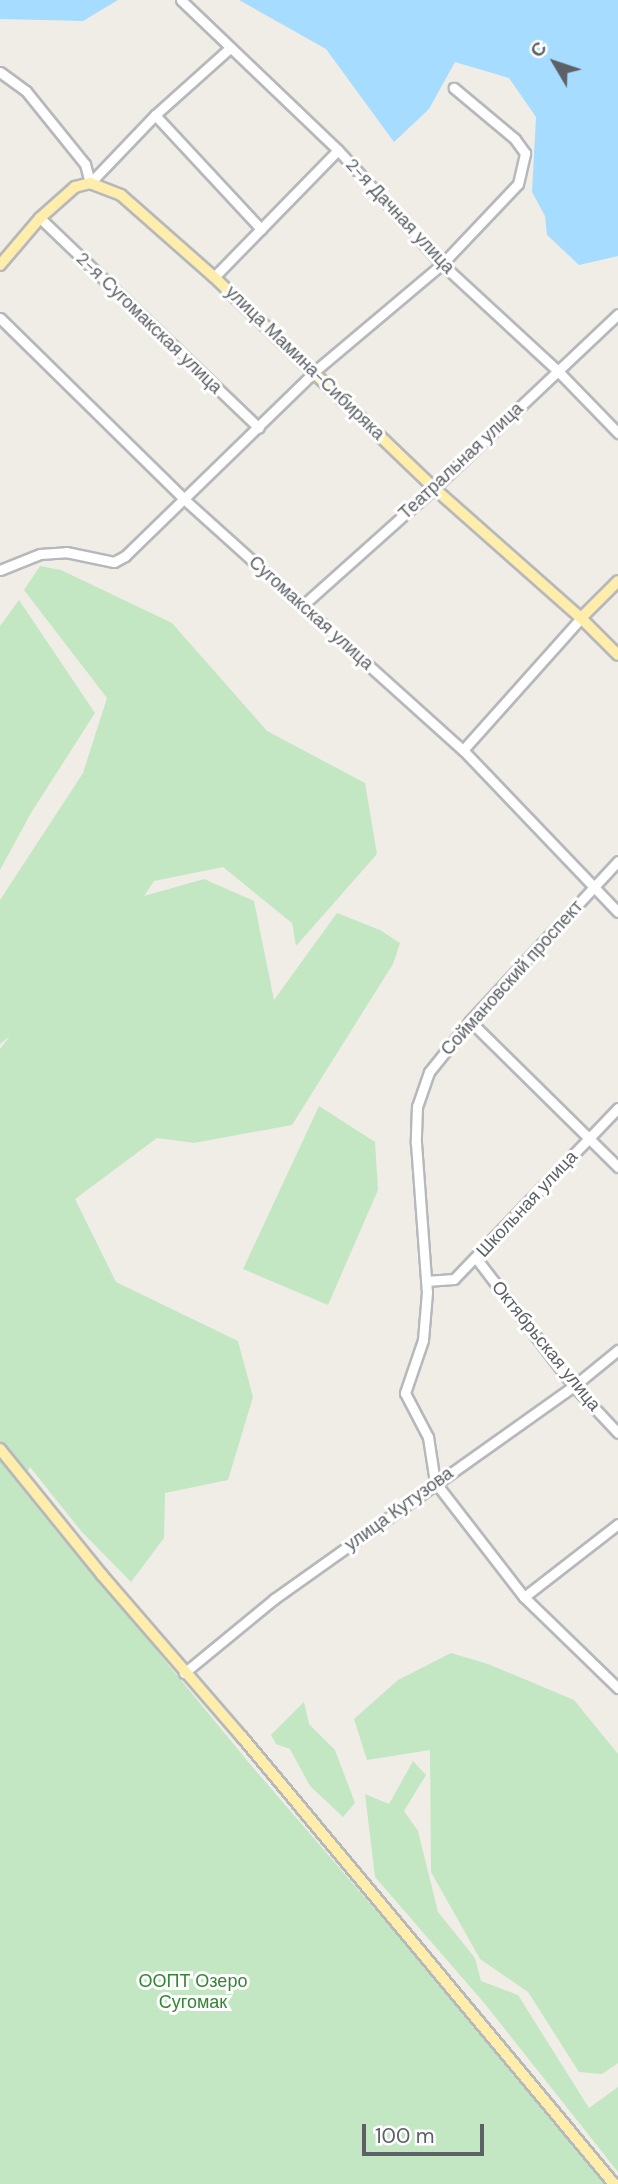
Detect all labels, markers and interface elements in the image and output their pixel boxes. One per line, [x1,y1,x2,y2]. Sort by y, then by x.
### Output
north arrow [520,28,590,98]
text: С [524,36,552,63]
street label: 2-я Дачная улица [341,154,459,278]
street label: 2-я Сугомакская улица [72,248,226,398]
street label: улица Мамина-Сибиряка [221,281,389,445]
street label: Театральная улица [394,398,528,524]
street label: Сугомакская улица [244,551,378,675]
street label: Соймановский проспект [437,896,587,1060]
street label: Школьная улица [472,1146,582,1262]
street label: Октябрьская улица [487,1277,605,1415]
street label: улица Кутузова [341,1462,457,1556]
park label: ООПТ Озеро Сугомак [139,1971,247,2014]
scale bar [366,2110,489,2154]
text: 100 m [375,2122,435,2150]

